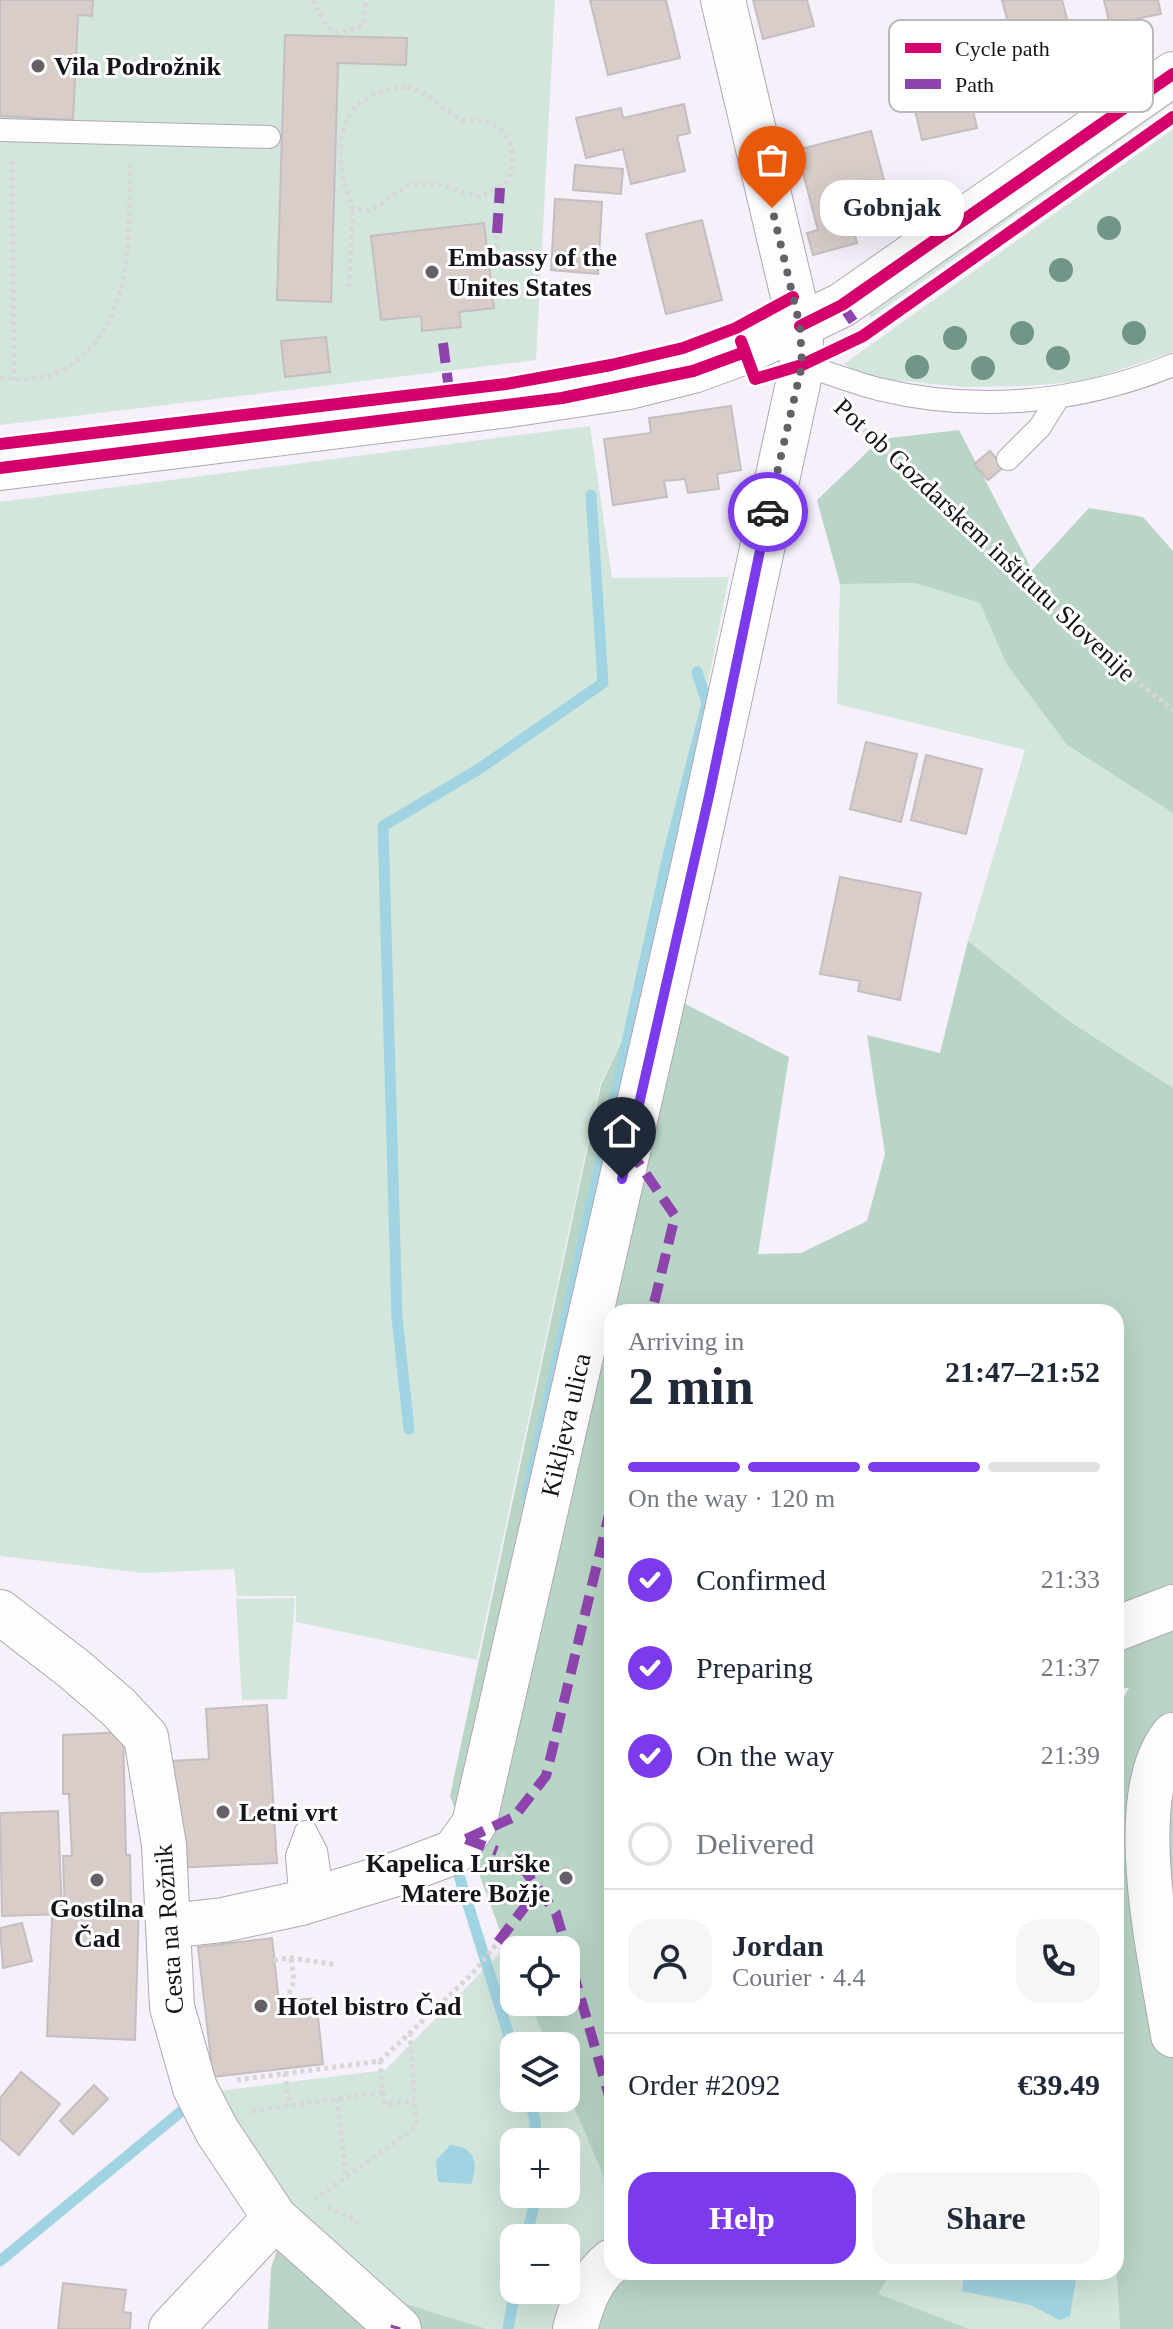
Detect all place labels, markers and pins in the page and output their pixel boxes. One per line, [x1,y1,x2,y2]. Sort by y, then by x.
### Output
place label: Vila Podrožnik [54,52,221,81]
marker: Vila Podrožnik [29,57,47,75]
pin [738,126,806,208]
callout: Gobnjak [820,180,964,236]
place label: Embassy of the Unites States [448,243,617,302]
marker: Embassy of the Unites States [423,263,441,281]
pin [588,1097,656,1179]
place label: Letni vrt [239,1798,338,1827]
marker: Letni vrt [214,1803,232,1821]
place label: Kapelica Lurške Matere Božje [366,1849,550,1908]
marker: Kapelica Lurške Matere Božje [557,1869,575,1887]
marker: Gostilna Čad [88,1871,106,1889]
place label: Gostilna Čad [50,1894,144,1953]
place label: Hotel bistro Čad [277,1992,462,2021]
marker: Hotel bistro Čad [252,1997,270,2015]

